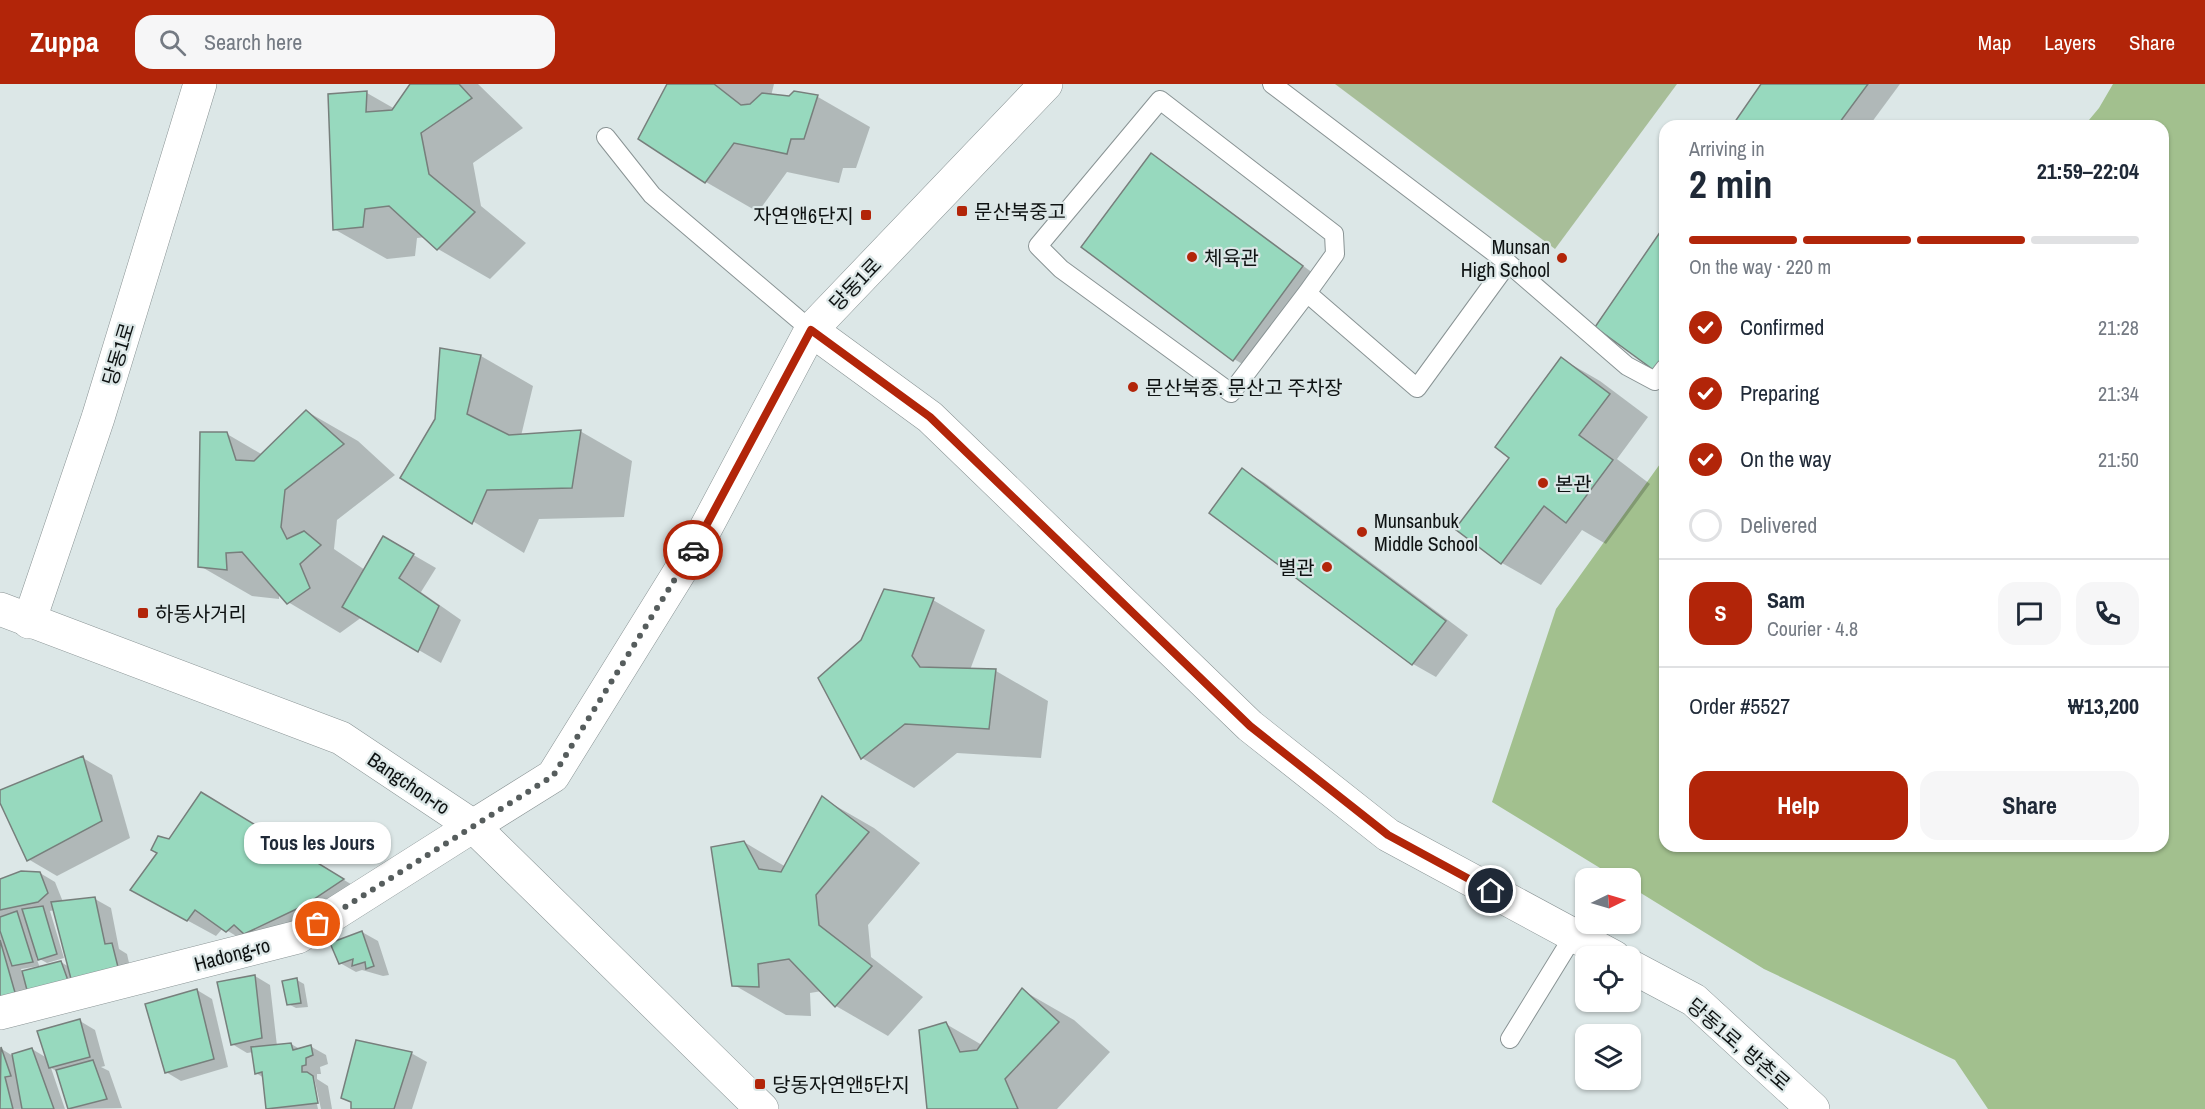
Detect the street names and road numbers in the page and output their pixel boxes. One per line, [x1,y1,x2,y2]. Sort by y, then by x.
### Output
street label: 당동1로 [823,251,887,317]
street label: 당동1로 [96,319,140,389]
street label: Bangchon-ro [363,746,455,820]
street label: Hadong-ro [191,931,273,977]
street label: 당동1로, 방촌로 [1682,992,1796,1096]

